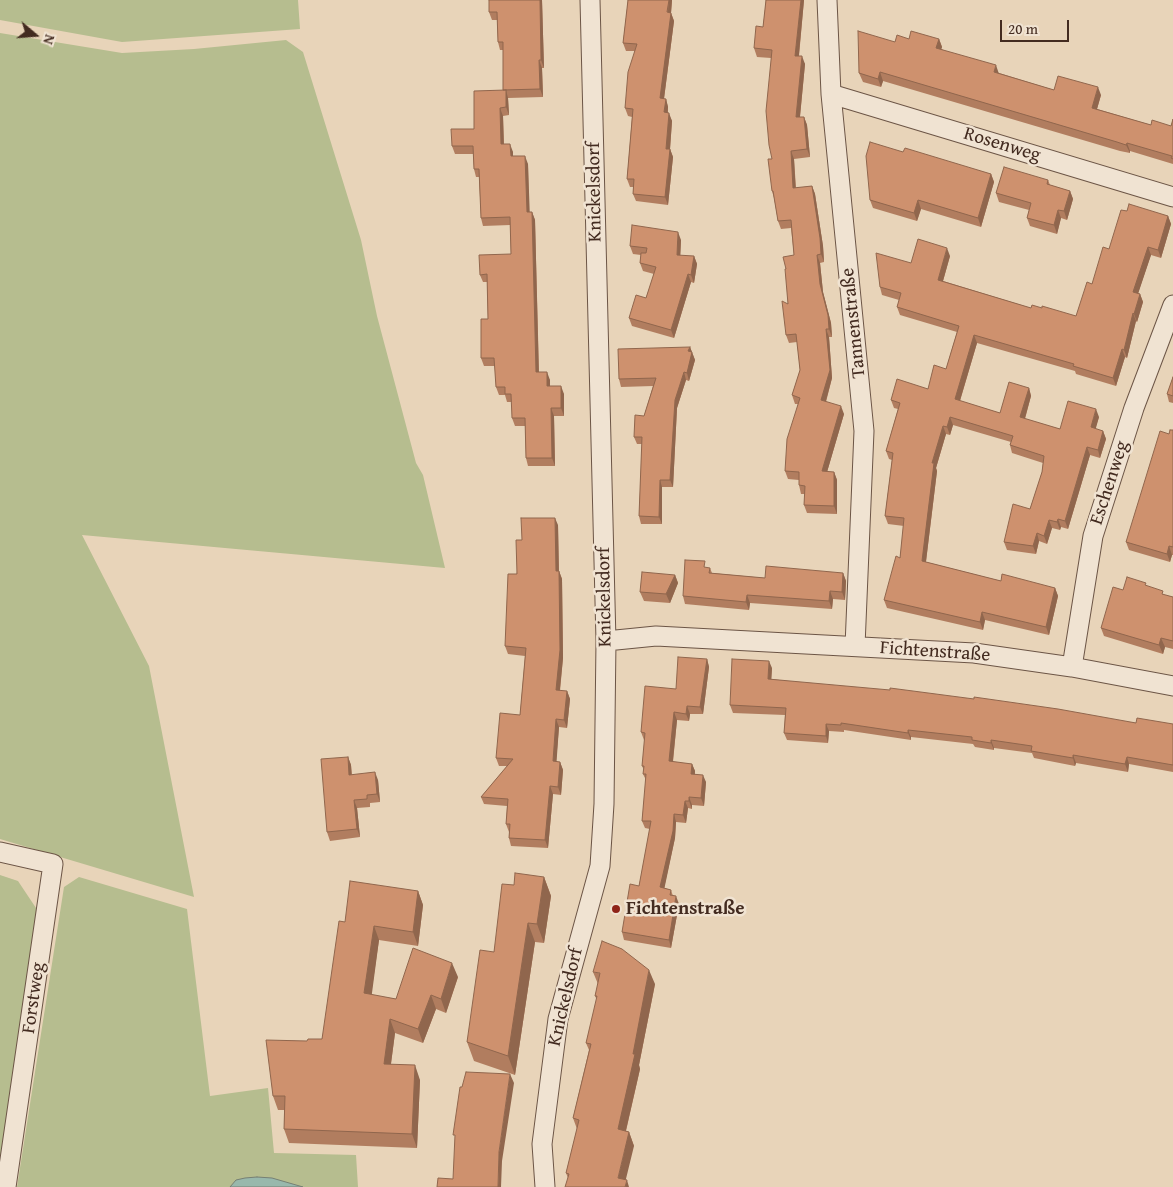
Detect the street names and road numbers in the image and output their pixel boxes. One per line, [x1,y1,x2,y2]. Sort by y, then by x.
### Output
street label: Rosenweg [961,123,1043,167]
street label: Knickelsdorf [583,142,607,242]
street label: Tannenstraße [837,267,871,379]
street label: Eschenweg [1086,438,1134,528]
street label: Knickelsdorf [593,547,617,647]
street label: Fichtenstraße [879,637,991,667]
street label: Knickelsdorf [544,946,588,1048]
street label: Forstweg [18,961,50,1035]

